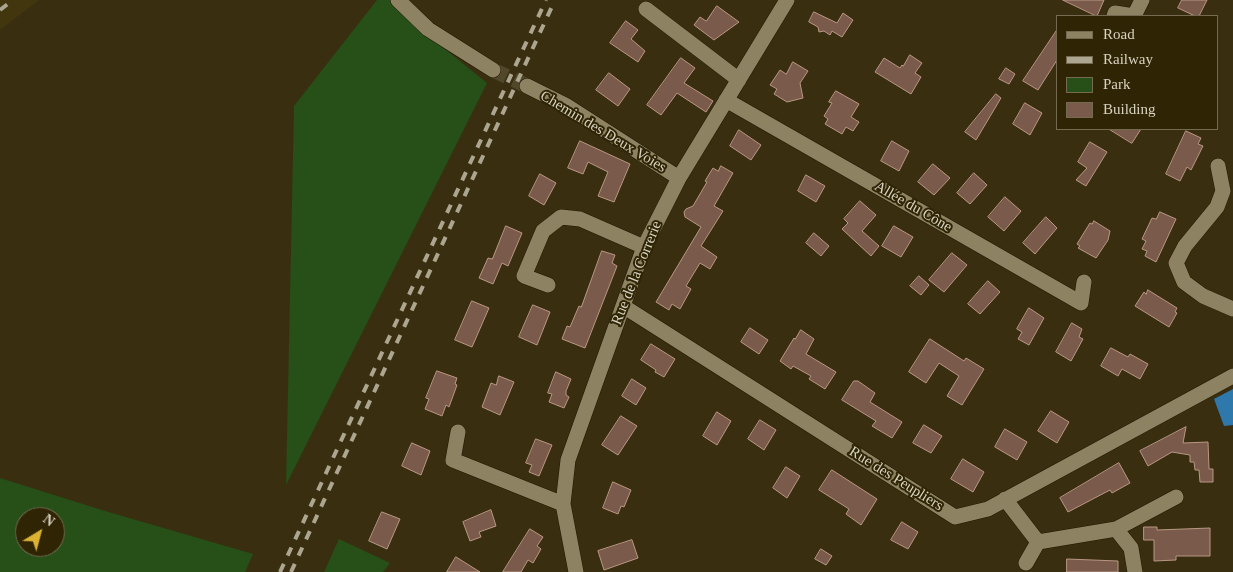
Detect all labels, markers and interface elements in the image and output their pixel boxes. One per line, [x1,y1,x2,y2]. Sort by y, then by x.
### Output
legend [1056,15,1218,130]
text: Road [1103,26,1135,42]
text: Railway [1103,51,1153,67]
text: Park [1103,76,1131,92]
street label: Chemin des Deux Voies [537,87,669,177]
text: Building [1103,101,1156,117]
street label: Allée du Cône [871,178,955,236]
street label: Rue de la Correrie [608,218,666,328]
street label: Rue des Peupliers [846,443,946,515]
north arrow [15,507,65,557]
text: N [40,511,57,529]

